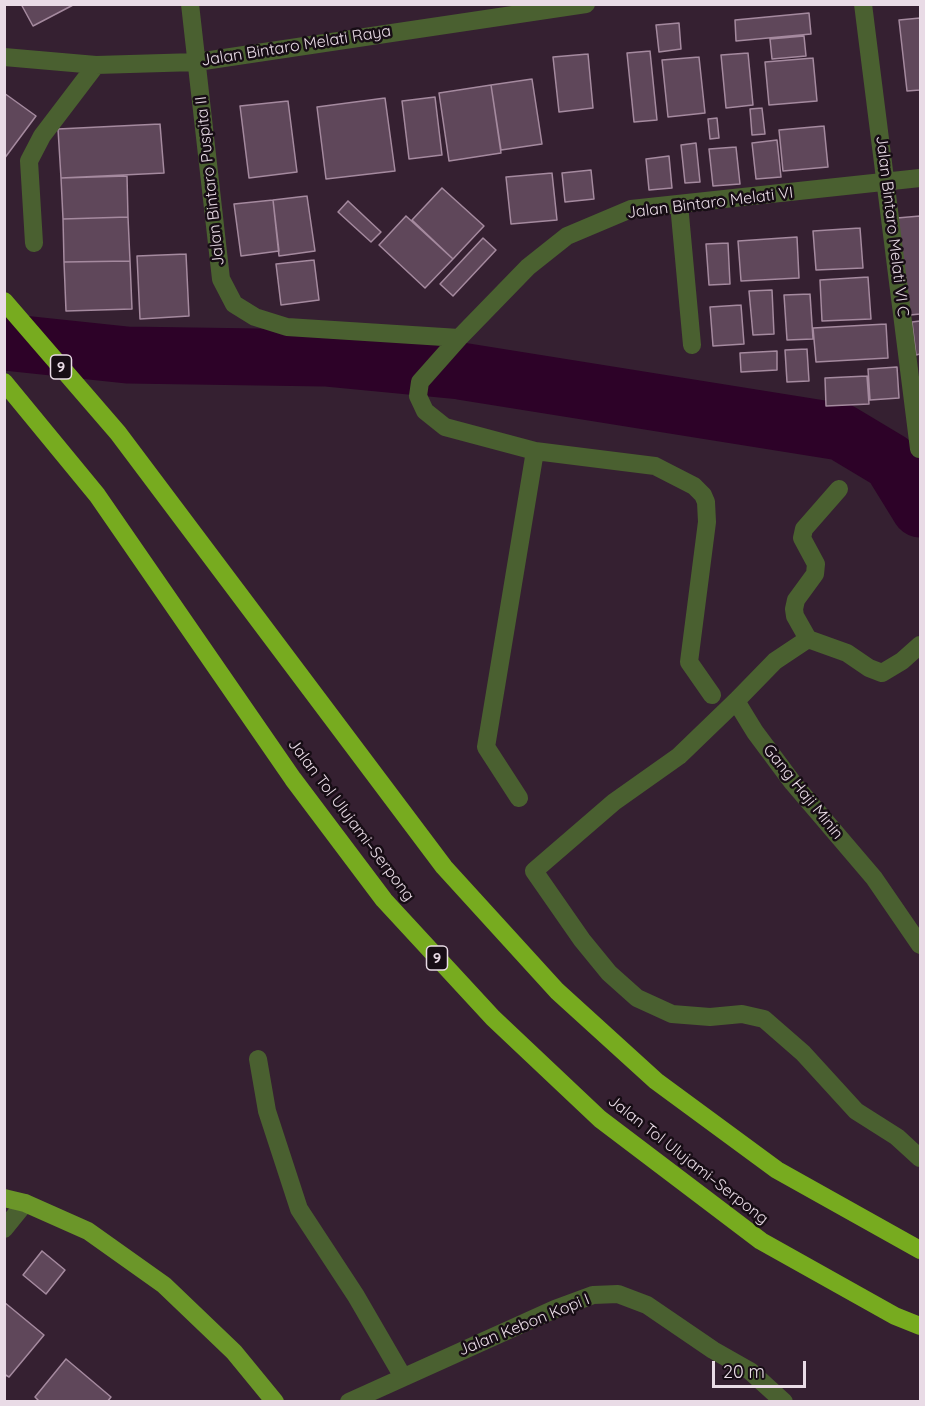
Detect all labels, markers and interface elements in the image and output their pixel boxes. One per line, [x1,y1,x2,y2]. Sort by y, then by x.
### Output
street label: Jalan Bintaro Melati Raya [200,21,392,71]
street label: Jalan Bintaro Puspita II [192,95,228,267]
street label: Jalan Bintaro Melati VI C [871,134,913,318]
street label: Jalan Bintaro Melati VI [626,183,794,223]
road number: 9 [50,355,72,379]
street label: Jalan Tol Ulujami–Serpong [284,735,418,905]
street label: Gang Haji Minin [759,741,847,843]
road number: 9 [426,946,448,970]
street label: Jalan Tol Ulujami–Serpong [604,1091,772,1229]
street label: Jalan Kebon Kopi I [456,1290,592,1360]
scale bar [715,1349,810,1387]
text: 20 m [723,1360,765,1383]

